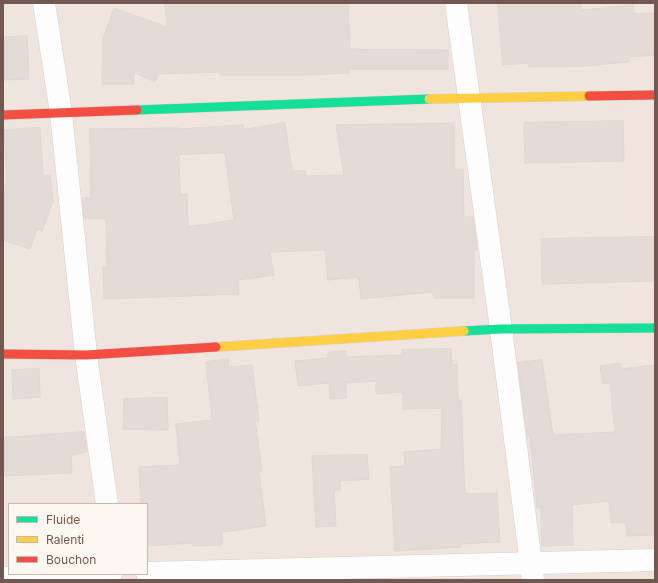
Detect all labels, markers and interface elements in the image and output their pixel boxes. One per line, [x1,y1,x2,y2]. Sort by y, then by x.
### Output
legend [8,503,148,575]
text: Fluide [46,512,80,527]
text: Ralenti [46,532,84,547]
text: Bouchon [46,552,96,567]

